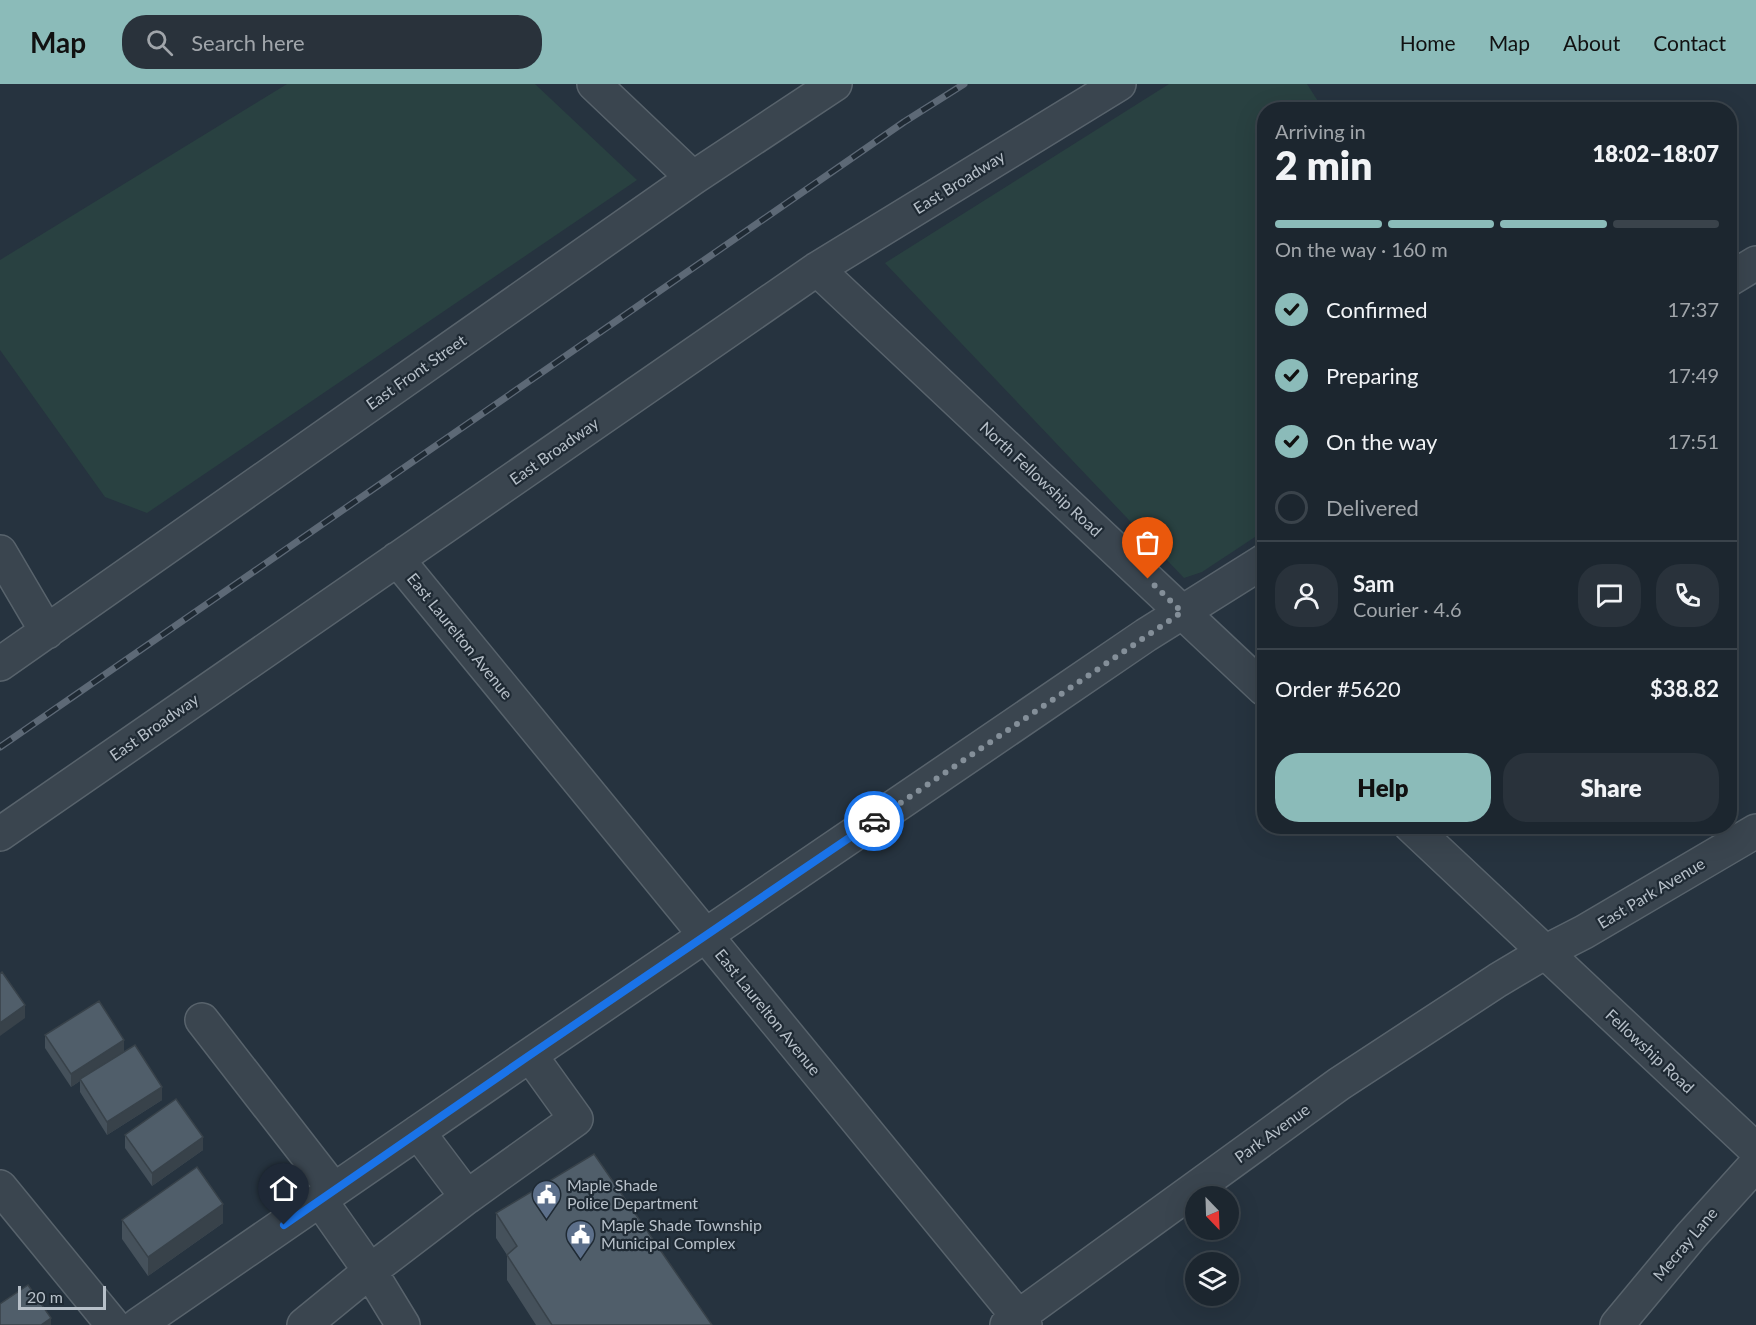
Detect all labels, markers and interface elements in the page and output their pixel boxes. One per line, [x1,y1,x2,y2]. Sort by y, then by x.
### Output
search box [122,15,542,69]
text: Map [30,25,86,59]
icon: search [143,26,176,59]
text: Search here [191,29,305,56]
text: Home [1400,30,1456,55]
text: Map [1489,30,1530,55]
text: About [1563,30,1620,55]
text: Contact [1653,30,1726,55]
text: Arriving in [1275,119,1366,143]
text: 18:02–18:07 [1593,140,1719,167]
text: 2 min [1275,142,1372,188]
street label: East Broadway [910,146,1008,217]
text: On the way · 160 m [1275,237,1448,261]
icon: check [1275,293,1308,326]
text: Confirmed [1326,296,1428,323]
text: 17:37 [1668,297,1719,321]
street label: East Front Street [362,330,470,413]
icon: check [1275,359,1308,392]
text: Preparing [1326,362,1418,389]
text: 17:49 [1668,363,1719,387]
street label: East Broadway [506,413,602,488]
street label: North Fellowship Road [976,417,1106,540]
icon: check [1275,425,1308,458]
text: On the way [1326,428,1437,455]
text: 17:51 [1668,429,1719,453]
text: Delivered [1326,494,1419,521]
pin [1122,517,1173,579]
icon: bag [1131,526,1164,559]
button: person [1275,564,1338,627]
button: chat [1578,564,1641,627]
button: phone [1656,564,1719,627]
street label: East Laurelton Avenue [404,569,517,703]
text: Sam [1353,570,1395,597]
text: Courier · 4.6 [1353,597,1462,621]
text: Order #5620 [1275,675,1401,702]
text: $38.82 [1650,675,1719,702]
street label: East Broadway [106,689,202,764]
button: Help [1275,753,1491,822]
button: Share [1503,753,1719,822]
courier [844,791,904,851]
icon: car [858,805,891,838]
street label: East Park Avenue [1594,853,1708,932]
street label: East Laurelton Avenue [712,945,825,1079]
street label: Fellowship Road [1602,1005,1699,1096]
street label: Park Avenue [1231,1099,1313,1166]
pin [258,1163,309,1225]
icon: home [267,1172,300,1205]
place label: Maple Shade Police Department [567,1175,698,1212]
public building icon: Maple Shade Police Department [530,1178,562,1220]
north arrow [1185,1186,1239,1240]
map controls [1185,1186,1239,1306]
street label: Mecray Lane [1649,1203,1721,1284]
place label: Maple Shade Township Municipal Complex [601,1215,762,1252]
public building icon: Maple Shade Township Municipal Complex [564,1218,596,1260]
button: layers [1185,1252,1239,1306]
scale bar [18,1283,106,1310]
text: 20 m [27,1287,63,1306]

